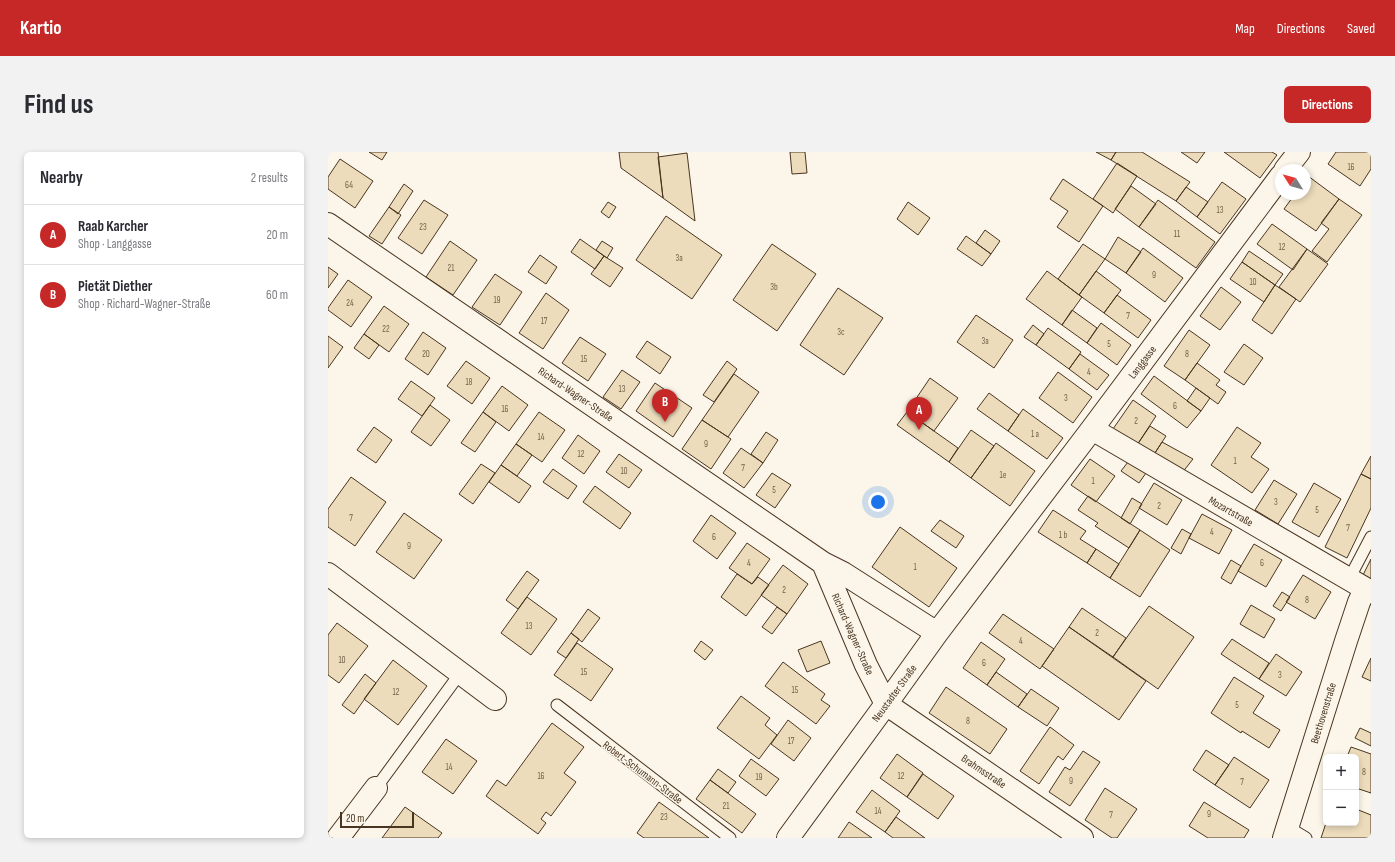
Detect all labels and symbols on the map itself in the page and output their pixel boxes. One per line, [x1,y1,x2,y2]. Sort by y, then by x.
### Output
house number: 16 [1347,162,1355,173]
north arrow [1275,164,1311,200]
house number: 64 [345,180,353,191]
house number: 13 [1217,205,1224,216]
house number: 23 [419,222,427,233]
house number: 11 [1174,229,1181,240]
house number: 12 [1279,242,1286,253]
house number: 3a [675,253,683,264]
house number: 21 [448,263,455,274]
house number: 9 [1152,270,1156,281]
house number: 10 [1249,277,1257,288]
house number: 3b [770,282,778,293]
house number: 19 [493,295,501,306]
house number: 24 [346,298,354,309]
house number: 7 [1126,311,1130,322]
house number: 17 [541,316,548,327]
house number: 22 [382,324,390,335]
house number: 3c [837,327,845,338]
house number: 3a [981,336,989,347]
house number: 5 [1107,339,1111,350]
street label: Langgasse [1126,343,1159,381]
house number: 20 [422,349,430,360]
house number: 8 [1185,349,1189,360]
house number: 15 [581,354,588,365]
street label: Richard-Wagner-Straße [536,364,616,424]
house number: 4 [1087,367,1091,378]
house number: 18 [465,377,473,388]
house number: 13 [619,384,626,395]
pin: B [652,389,678,422]
house number: 3 [1064,393,1068,404]
pin: A [906,397,932,430]
house number: 6 [1173,401,1177,412]
house number: 16 [501,404,509,415]
house number: 2 [1134,416,1138,427]
house number: 1 a [1031,429,1039,440]
house number: 14 [538,432,545,443]
house number: 9 [704,439,708,450]
house number: 12 [578,449,585,460]
house number: 1 [1233,456,1237,467]
house number: 7 [741,463,745,474]
house number: 10 [620,466,628,477]
house number: 1e [1000,470,1007,481]
house number: 1 [1091,476,1095,487]
house number: 5 [772,485,776,496]
your location [868,492,888,512]
street label: Mozartstraße [1206,493,1255,529]
house number: 3 [1274,497,1278,508]
house number: 2 [1157,501,1161,512]
house number: 5 [1315,505,1319,516]
house number: 7 [349,513,353,524]
house number: 7 [1346,523,1350,534]
house number: 4 [1210,527,1214,538]
house number: 1 b [1059,530,1067,541]
house number: 6 [712,532,716,543]
house number: 9 [407,541,411,552]
house number: 4 [747,558,751,569]
house number: 6 [1260,558,1264,569]
house number: 1 [913,562,917,573]
house number: 2 [782,585,786,596]
street label: Richard-Wagner-Straße [829,591,876,677]
house number: 8 [1305,595,1309,606]
house number: 13 [526,621,533,632]
house number: 2 [1095,628,1099,639]
house number: 4 [1019,636,1023,647]
house number: 10 [338,655,346,666]
house number: 6 [982,658,986,669]
street label: Neustadter Straße [869,662,920,724]
house number: 15 [581,667,588,678]
house number: 3 [1278,670,1282,681]
street label: Beethovenstraße [1308,681,1339,745]
house number: 15 [792,685,799,696]
house number: 12 [393,687,400,698]
house number: 5 [1235,700,1239,711]
house number: 8 [966,716,970,727]
house number: 17 [788,736,795,747]
street label: Robert-Schumann-Straße [600,738,685,807]
street label: Brahmsstraße [959,752,1009,791]
house number: 14 [446,762,453,773]
house number: 8 [1362,767,1366,778]
house number: 16 [537,771,545,782]
house number: 12 [898,771,905,782]
house number: 19 [755,772,763,783]
house number: 9 [1069,776,1073,787]
house number: 7 [1240,777,1244,788]
house number: 21 [723,801,730,812]
house number: 14 [875,806,882,817]
house number: 9 [1207,809,1211,820]
scale bar [340,810,414,829]
house number: 7 [1109,810,1113,821]
house number: 23 [660,812,668,823]

